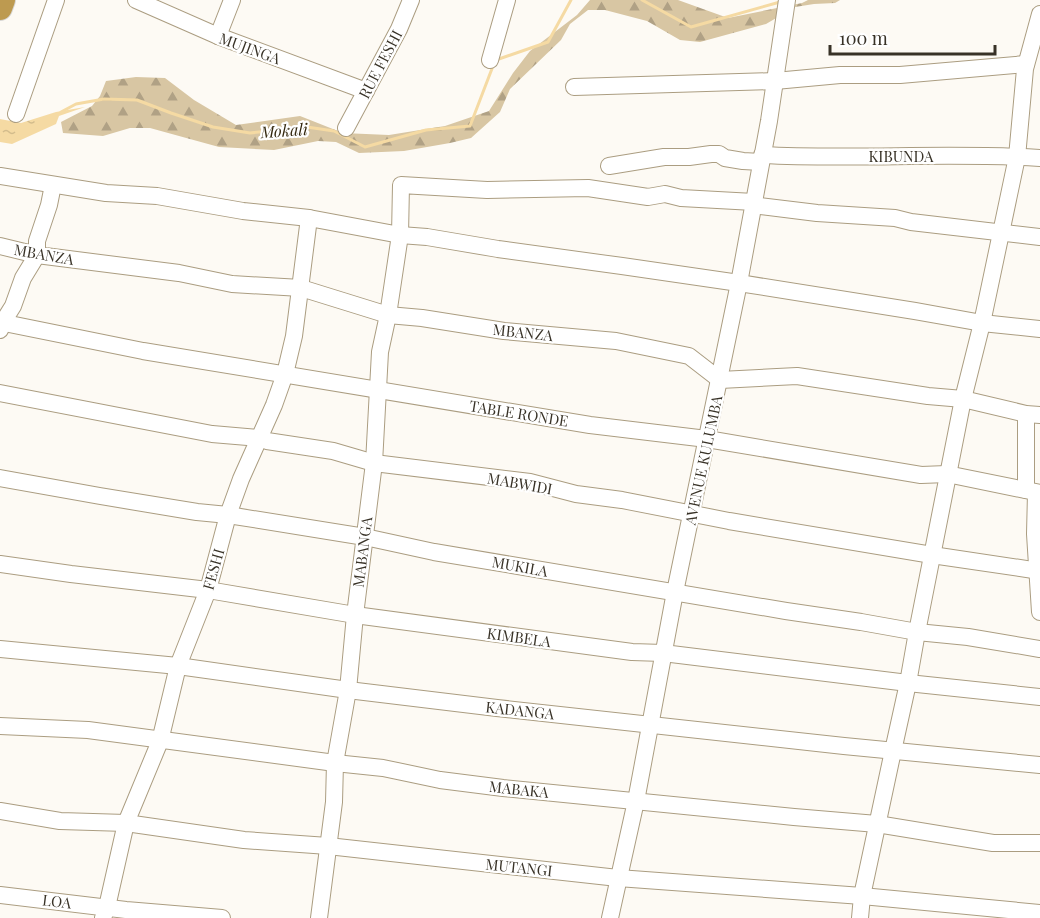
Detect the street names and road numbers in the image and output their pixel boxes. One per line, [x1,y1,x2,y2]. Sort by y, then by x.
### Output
street label: RUE FESHI [354,26,406,102]
street label: MUJINGA [217,28,284,68]
street label: KIBUNDA [869,146,934,166]
street label: MBANZA [13,239,76,269]
street label: MBANZA [492,319,555,345]
street label: AVENUE KULUMBA [679,393,727,528]
street label: TABLE RONDE [468,395,570,431]
street label: MABWIDI [486,467,554,499]
street label: MABANGA [348,515,376,589]
street label: FESHI [198,546,228,592]
street label: MUKILA [490,551,550,581]
street label: KIMBELA [486,623,553,651]
street label: KADANGA [485,696,556,724]
street label: MABAKA [488,776,550,802]
street label: MUTANGI [485,854,553,880]
street label: LOA [41,889,73,913]

